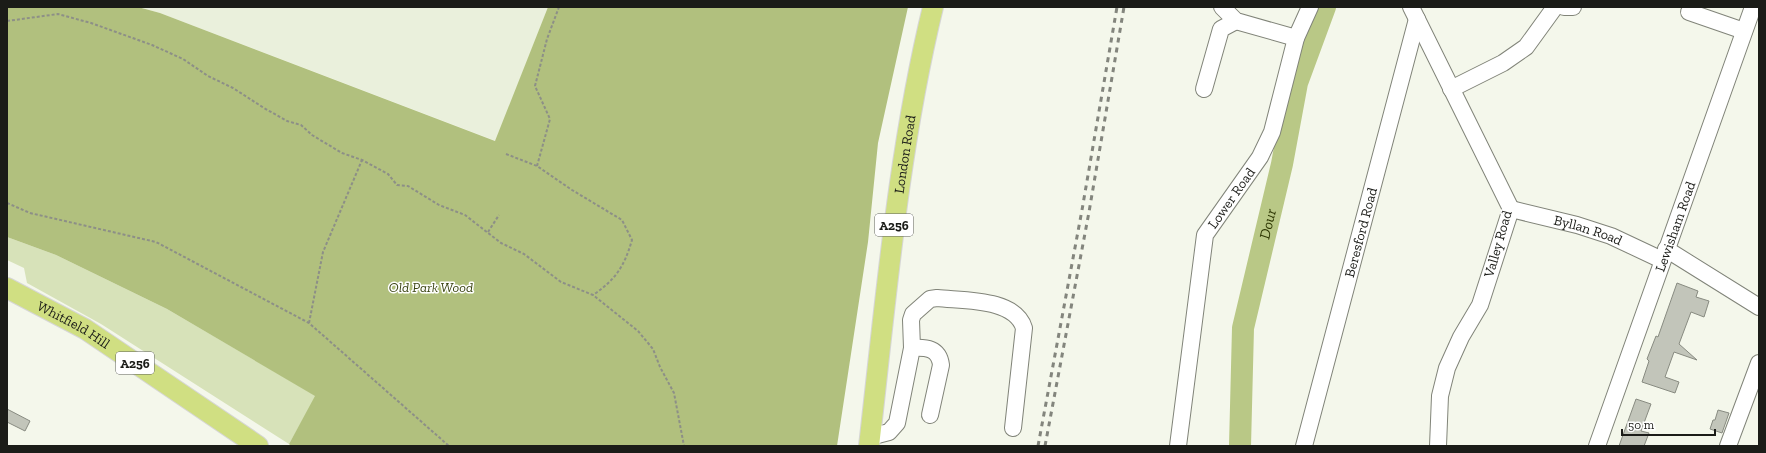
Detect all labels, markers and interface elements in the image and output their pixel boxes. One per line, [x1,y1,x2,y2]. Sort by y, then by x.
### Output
street label: London Road [890,113,919,194]
street label: Lower Road [1204,164,1259,232]
street label: Lewisham Road [1651,179,1699,274]
street label: Beresford Road [1341,185,1381,279]
water label: Dour [1255,206,1280,241]
street label: Valley Road [1480,208,1516,280]
street label: Byllan Road [1552,211,1626,249]
road number: A256 [875,214,913,236]
park label: Old Park Wood [389,279,473,296]
street label: Whitfield Hill [34,297,114,352]
road number: A256 [116,352,154,374]
scale bar [1622,411,1715,437]
text: 50 m [1628,418,1655,432]

